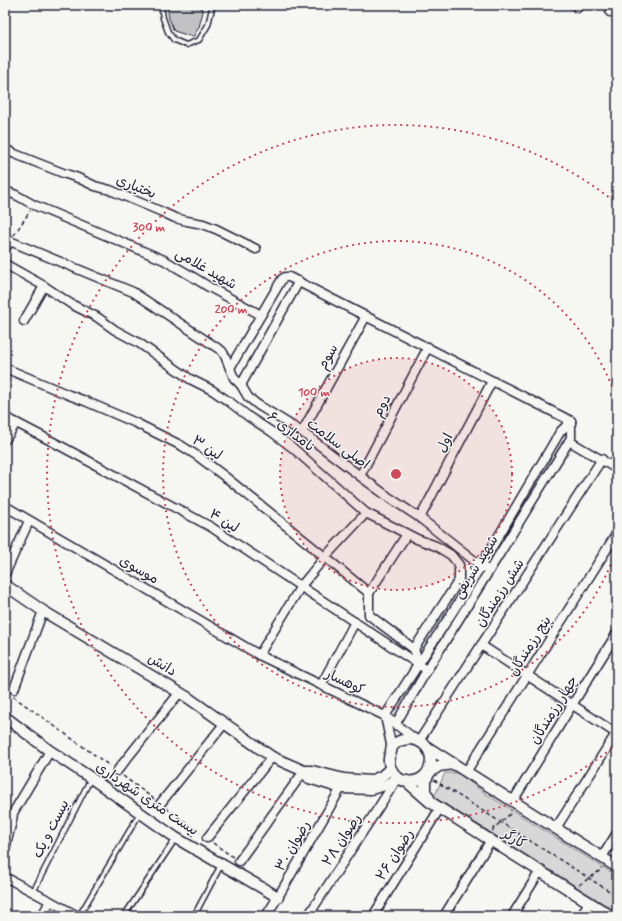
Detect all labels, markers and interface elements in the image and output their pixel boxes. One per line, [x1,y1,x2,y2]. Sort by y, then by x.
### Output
street label: بختیاری [113,171,159,203]
text: 300 m [133,220,166,236]
street label: شهید غلامی [172,244,240,294]
text: 200 m [215,302,248,318]
street label: سوم [314,341,344,374]
text: 100 m [298,385,331,401]
street label: دوم [369,392,396,421]
street label: نامداری ۶ [263,408,319,456]
street label: اصلی سلامت [303,415,373,473]
street label: اول [433,430,457,456]
street label: لین ۳ [188,431,226,465]
centre of rings [389,467,403,481]
street label: لین ۴ [206,505,242,537]
street label: شهید شریفی [449,532,503,602]
street label: موسوی [116,552,162,588]
street label: شش رزمندگان [471,556,529,630]
street label: پنج رزمندگان [504,613,556,679]
street label: دانش [144,649,180,681]
street label: کوهسار [321,664,368,699]
street label: چهار رزمندگان [526,672,582,748]
street label: بیست متری شهرداری [92,758,202,840]
street label: بیست و یک [29,797,73,861]
street label: رضوان ۲۸ [318,810,366,870]
street label: رضوان ۳۰ [271,817,315,875]
street label: کارگر [498,824,529,853]
street label: رضوان ۲۶ [372,826,418,884]

